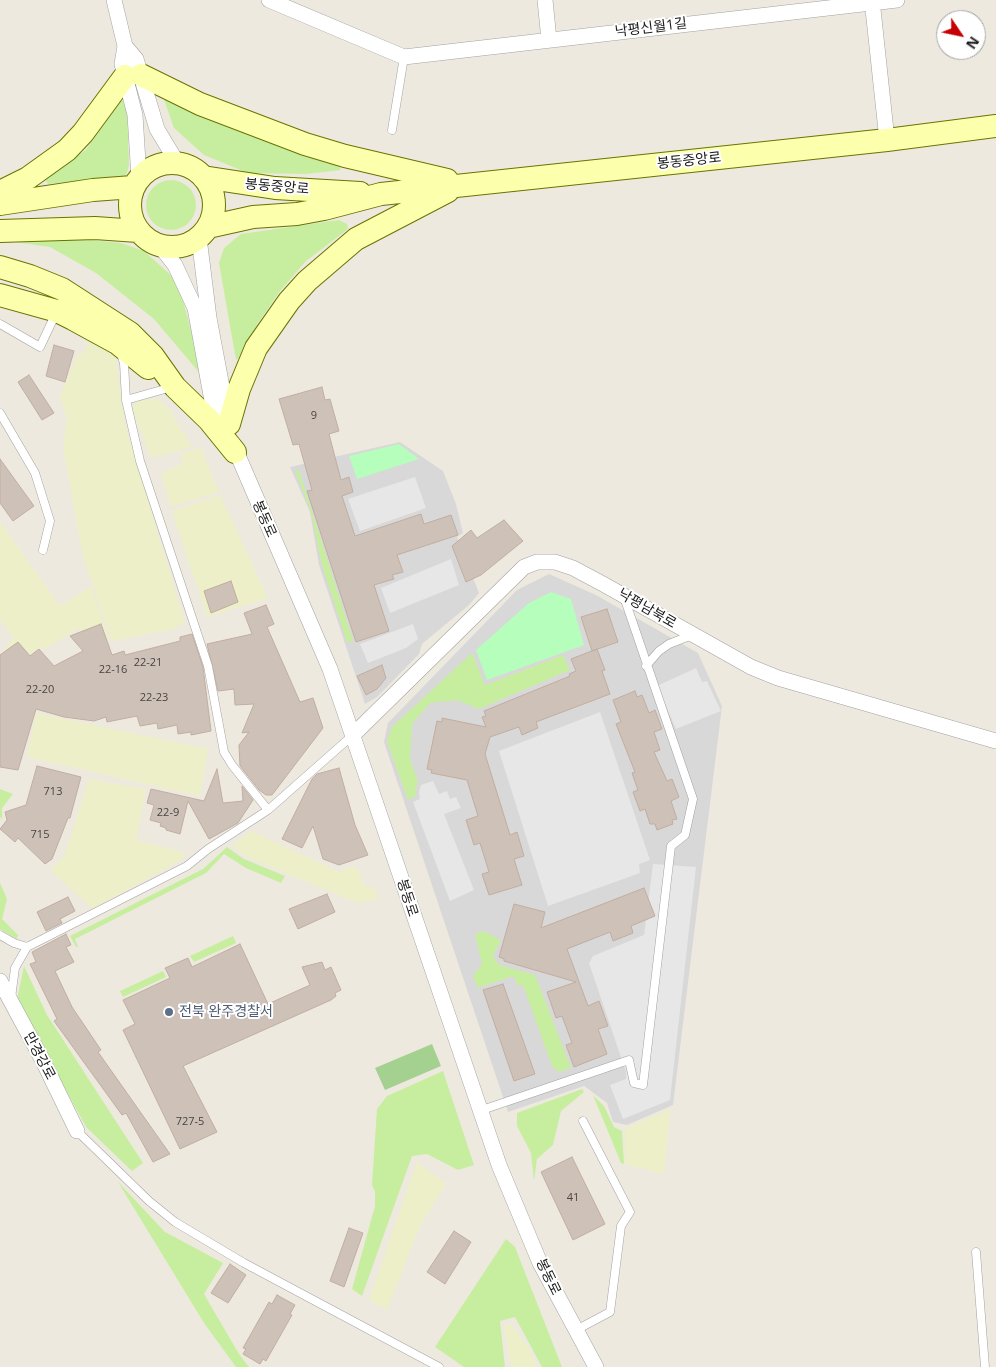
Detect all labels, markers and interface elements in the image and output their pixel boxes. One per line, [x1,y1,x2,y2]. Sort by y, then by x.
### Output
north arrow [936,10,986,60]
street label: 낙평신월1길 [614,15,688,41]
text: N [962,33,984,53]
street label: 봉동중앙로 [656,149,722,173]
street label: 봉동중앙로 [244,176,310,198]
house number: 9 [311,409,317,423]
street label: 봉동로 [248,498,280,540]
street label: 낙평남북로 [615,586,679,632]
house number: 22-21 [134,656,162,670]
house number: 22-16 [99,663,127,677]
house number: 22-20 [26,683,54,697]
house number: 22-23 [140,691,168,705]
house number: 713 [44,785,62,799]
house number: 22-9 [157,806,179,820]
house number: 715 [31,828,49,842]
street label: 봉동로 [393,877,421,919]
place label: 전북 완주경찰서 [179,1004,273,1020]
marker: 전북 완주경찰서 [163,1006,175,1018]
street label: 만경강로 [19,1029,59,1083]
house number: 727-5 [176,1115,204,1129]
house number: 41 [567,1191,579,1205]
street label: 봉동로 [532,1256,564,1298]

